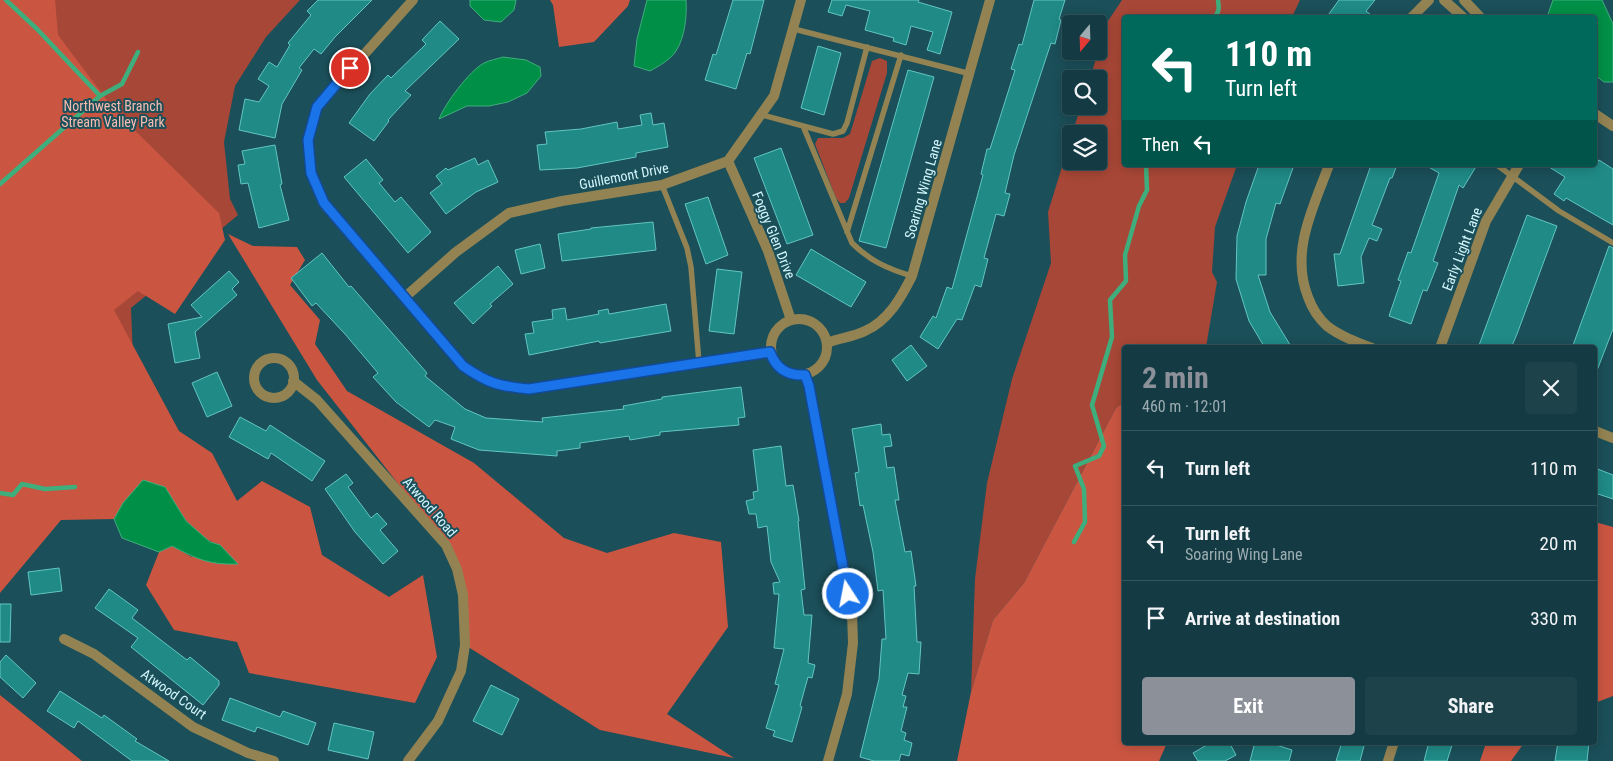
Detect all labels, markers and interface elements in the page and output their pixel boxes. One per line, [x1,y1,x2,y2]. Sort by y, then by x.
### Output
north arrow [1062,15,1108,60]
map controls [1062,15,1107,170]
text: 110 m [1225,34,1312,75]
icon: left [1142,35,1207,100]
pin [329,47,371,89]
icon: arrive [336,54,364,82]
button: search [1062,70,1107,115]
text: Turn left [1225,76,1297,101]
park label: Northwest Branch Stream Valley Park [61,98,166,130]
button: layers [1062,125,1107,170]
icon: left [1189,130,1217,158]
text: Then [1142,133,1179,156]
street label: Soaring Wing Lane [901,137,945,241]
street label: Guillemont Drive [578,159,671,193]
street label: Foggy Glen Drive [749,189,799,281]
street label: Early Light Lane [1439,205,1485,293]
text: 2 min [1142,360,1209,395]
button: close [1525,362,1577,414]
text: 460 m · 12:01 [1142,397,1228,416]
icon: left [1142,454,1170,482]
text: Turn left [1185,457,1250,480]
text: 110 m [1530,457,1577,480]
street label: Atwood Road [400,474,460,540]
text: Turn left [1185,522,1250,545]
icon: left [1142,529,1170,557]
text: 20 m [1540,532,1577,555]
text: Soaring Wing Lane [1185,545,1303,564]
position arrow [821,567,873,619]
icon: arrive [1142,604,1170,632]
text: Arrive at destination [1185,607,1340,630]
text: 330 m [1530,607,1577,630]
street label: Atwood Court [138,666,210,722]
button: Exit [1142,677,1355,735]
button: Share [1365,677,1577,735]

